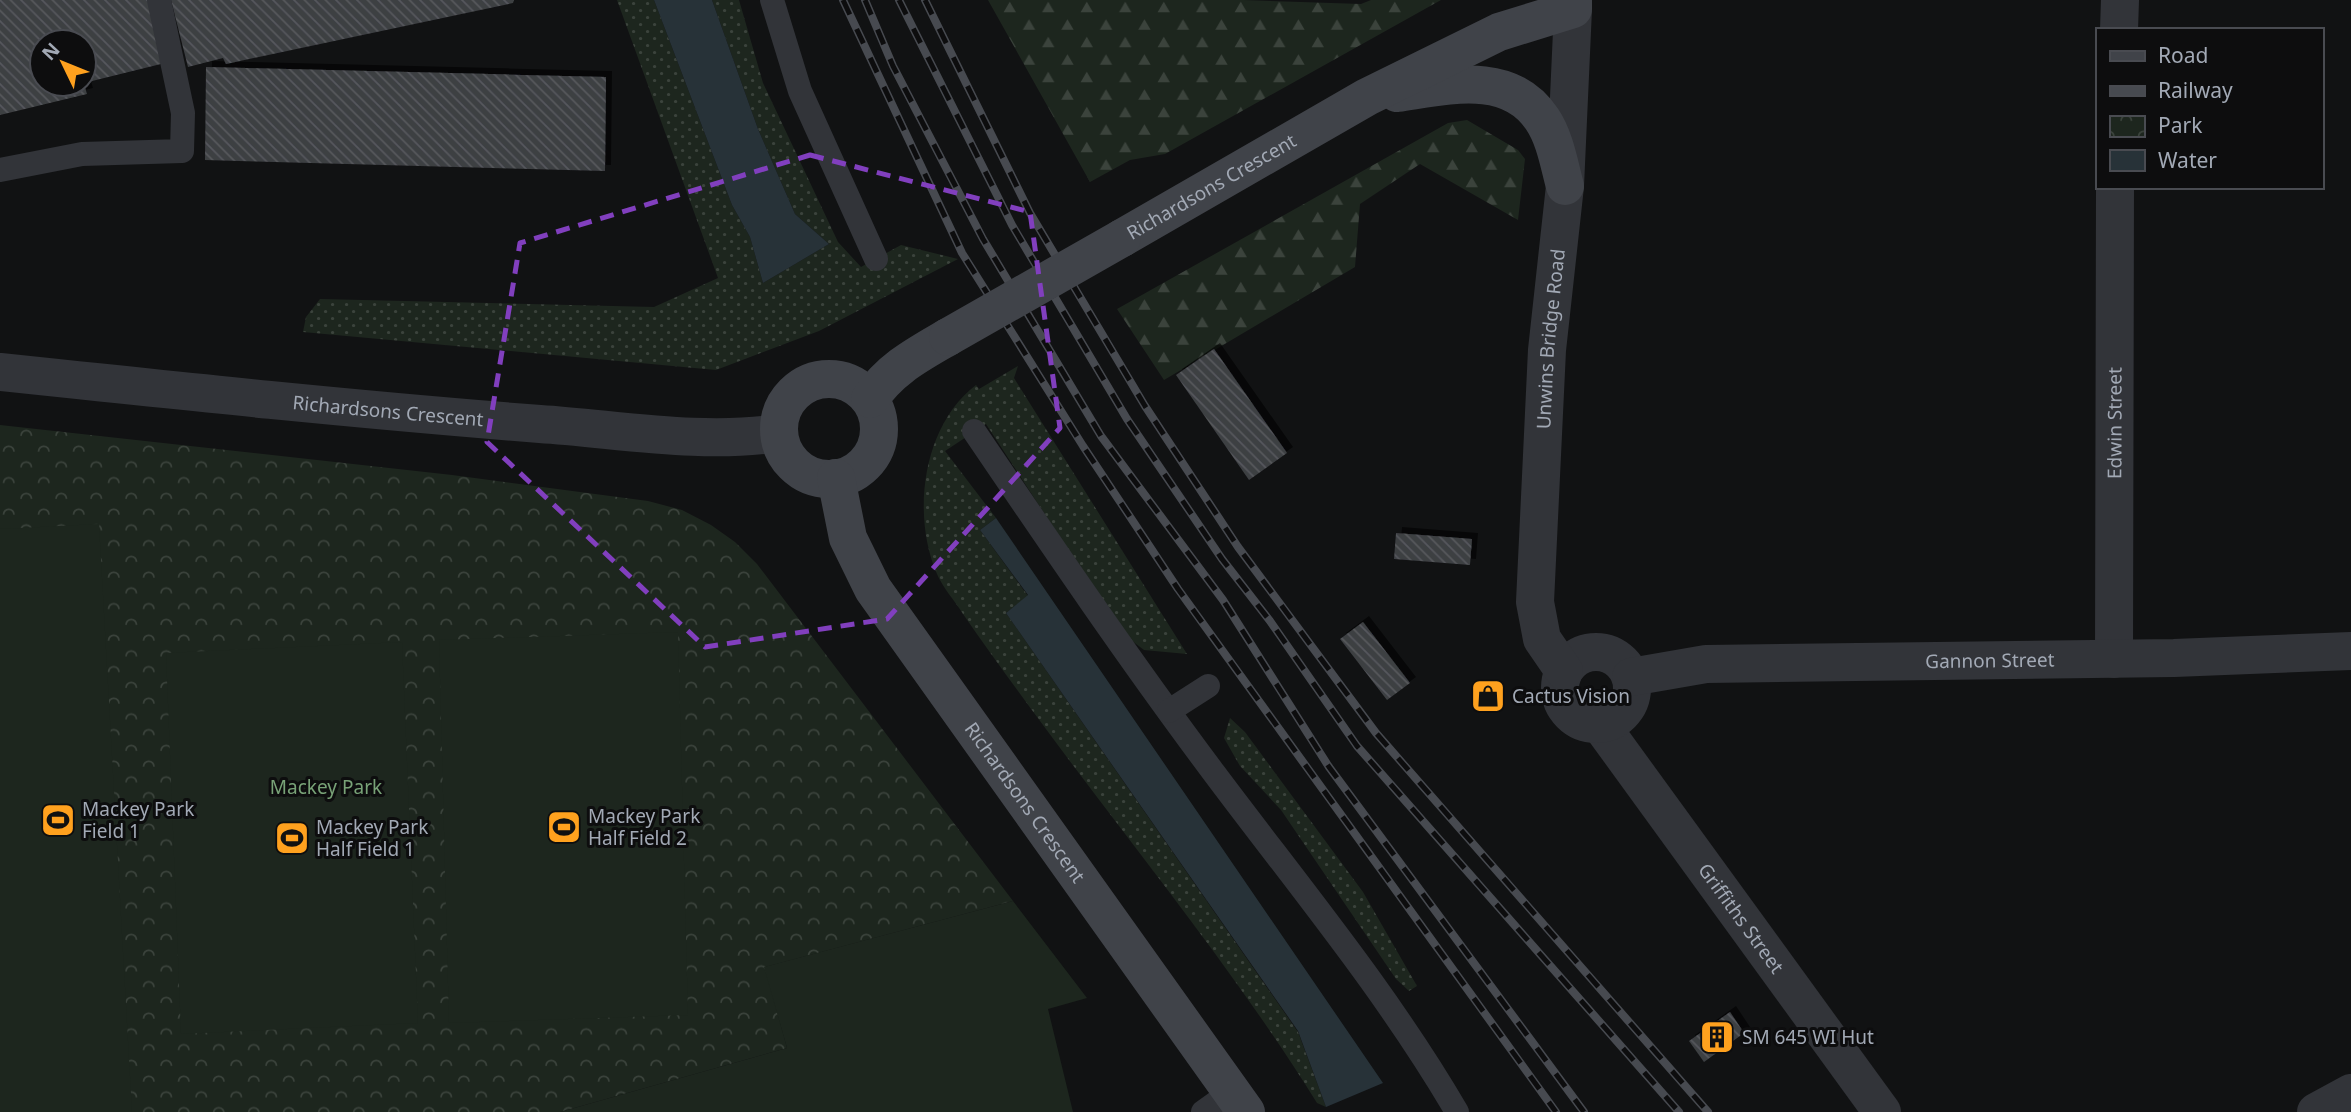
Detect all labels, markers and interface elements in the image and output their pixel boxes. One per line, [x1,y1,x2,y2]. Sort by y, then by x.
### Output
north arrow [28,28,98,98]
legend [2096,28,2323,189]
text: N [36,37,65,66]
text: Road [2158,41,2208,69]
text: Railway [2158,76,2233,104]
text: Park [2158,111,2203,139]
street label: Richardsons Crescent [1122,127,1301,246]
text: Water [2158,146,2217,174]
street label: Unwins Bridge Road [1530,247,1571,430]
street label: Edwin Street [2101,367,2128,479]
street label: Richardsons Crescent [291,389,485,432]
street label: Gannon Street [1925,647,2055,674]
shop icon: Cactus Vision [1469,677,1507,715]
place label: Cactus Vision [1512,683,1630,709]
street label: Richardsons Crescent [959,717,1091,888]
park label: Mackey Park [270,774,382,800]
place label: Mackey Park Field 1 [82,796,194,844]
sports icon: Mackey Park Field 1 [39,801,77,839]
place label: Mackey Park Half Field 2 [588,803,700,851]
sports icon: Mackey Park Half Field 2 [545,808,583,846]
place label: Mackey Park Half Field 1 [316,814,428,862]
sports icon: Mackey Park Half Field 1 [273,819,311,857]
street label: Griffiths Street [1692,858,1790,979]
building icon: SM 645 WI Hut [1698,1018,1736,1056]
place label: SM 645 WI Hut [1742,1024,1874,1050]

